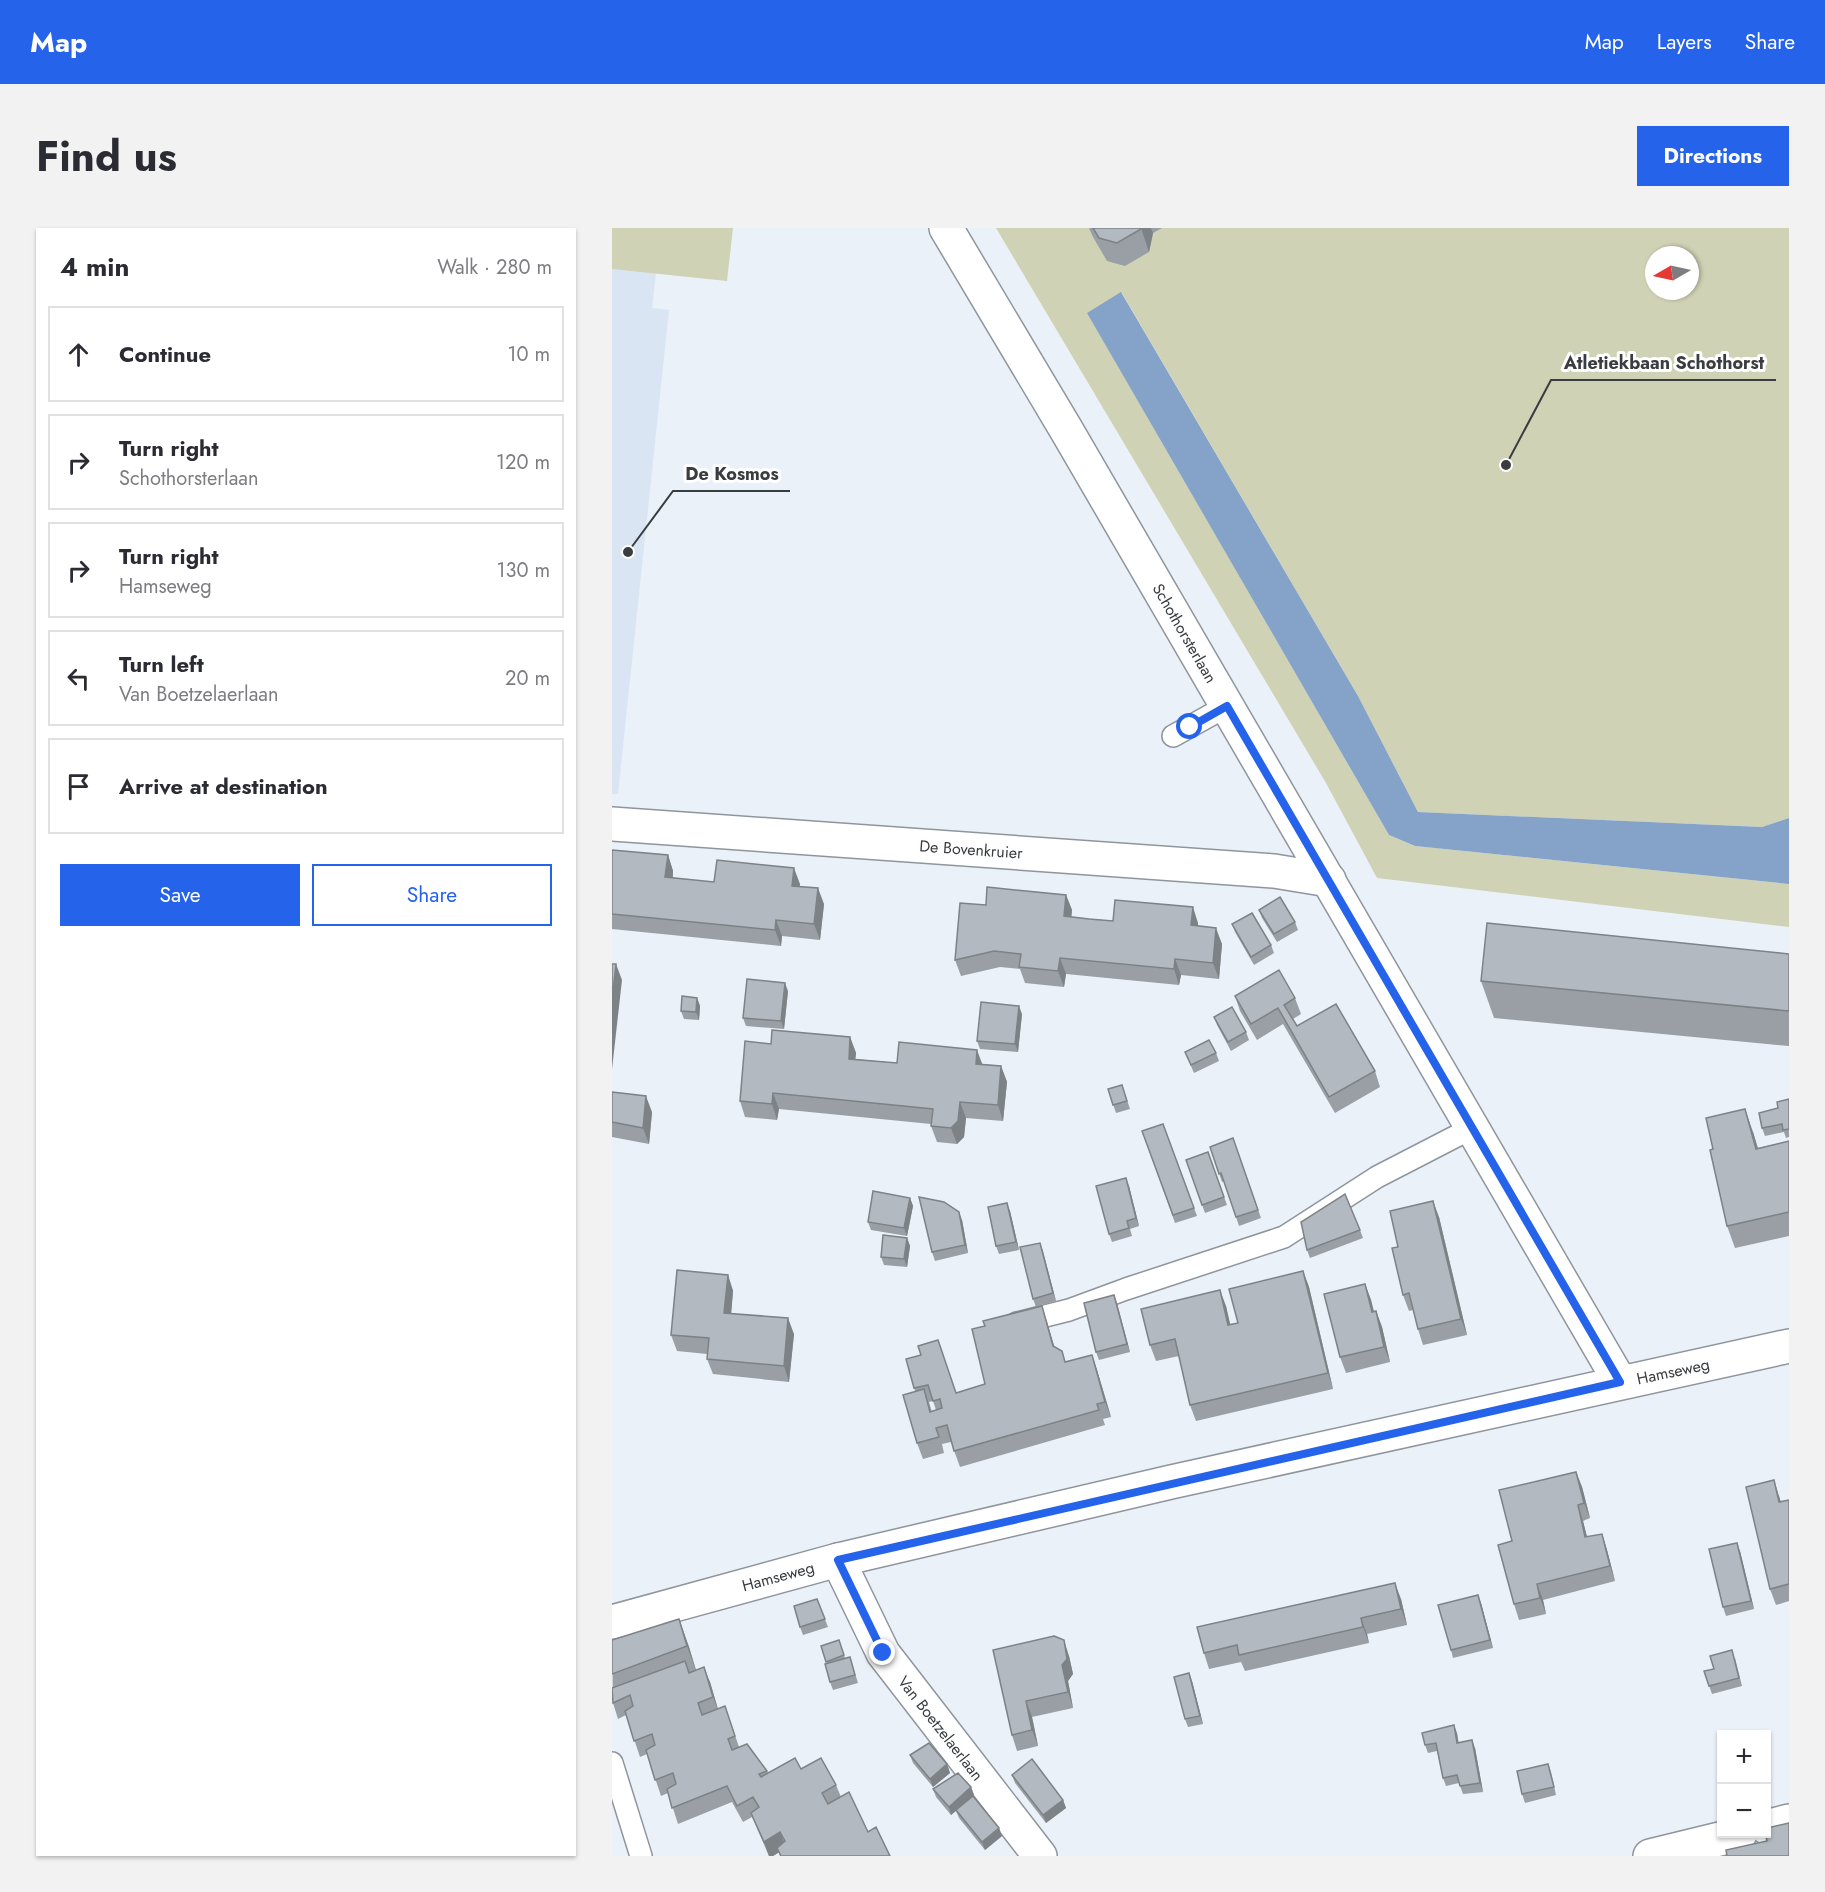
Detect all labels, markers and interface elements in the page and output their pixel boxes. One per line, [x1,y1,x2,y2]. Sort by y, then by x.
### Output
text: Map [30,22,87,63]
text: Map [1585,27,1624,57]
text: Layers [1657,27,1712,57]
text: Share [1745,27,1795,57]
text: Find us [36,126,177,187]
button: Directions [1637,126,1789,186]
north arrow [1645,246,1699,300]
text: 4 min [60,248,129,286]
text: Walk · 280 m [437,253,552,282]
icon: ahead [62,338,95,371]
text: Continue [119,338,211,370]
text: 10 m [507,340,550,369]
callout: Atletiekbaan Schothorst [1551,344,1776,380]
text: Atletiekbaan Schothorst [1563,350,1765,376]
text: Turn right [119,432,219,464]
icon: right [62,446,95,479]
text: 120 m [496,448,550,477]
callout: De Kosmos [673,455,790,491]
text: De Kosmos [685,461,779,487]
text: Schothorsterlaan [119,464,258,493]
text: Turn right [119,540,219,572]
icon: right [62,554,95,587]
text: 130 m [496,556,550,585]
text: Hamseweg [119,572,212,601]
street label: Schothorsterlaan [1147,579,1222,687]
text: Turn left [119,648,204,680]
icon: left [62,662,95,695]
text: 20 m [505,664,550,693]
text: Van Boetzelaerlaan [119,680,278,709]
route start [1176,713,1202,739]
icon: arrive [62,770,95,803]
text: Arrive at destination [119,770,328,802]
street label: De Bovenkruier [918,834,1024,865]
button: Save [60,864,300,926]
button: Share [312,864,552,926]
street label: Hamseweg [1634,1353,1712,1390]
street label: Hamseweg [739,1556,817,1597]
route end [869,1639,895,1665]
street label: Van Boetzelaerlaan [892,1671,989,1786]
map controls [1717,1730,1771,1838]
button: + [1717,1730,1771,1784]
button: − [1717,1784,1771,1838]

